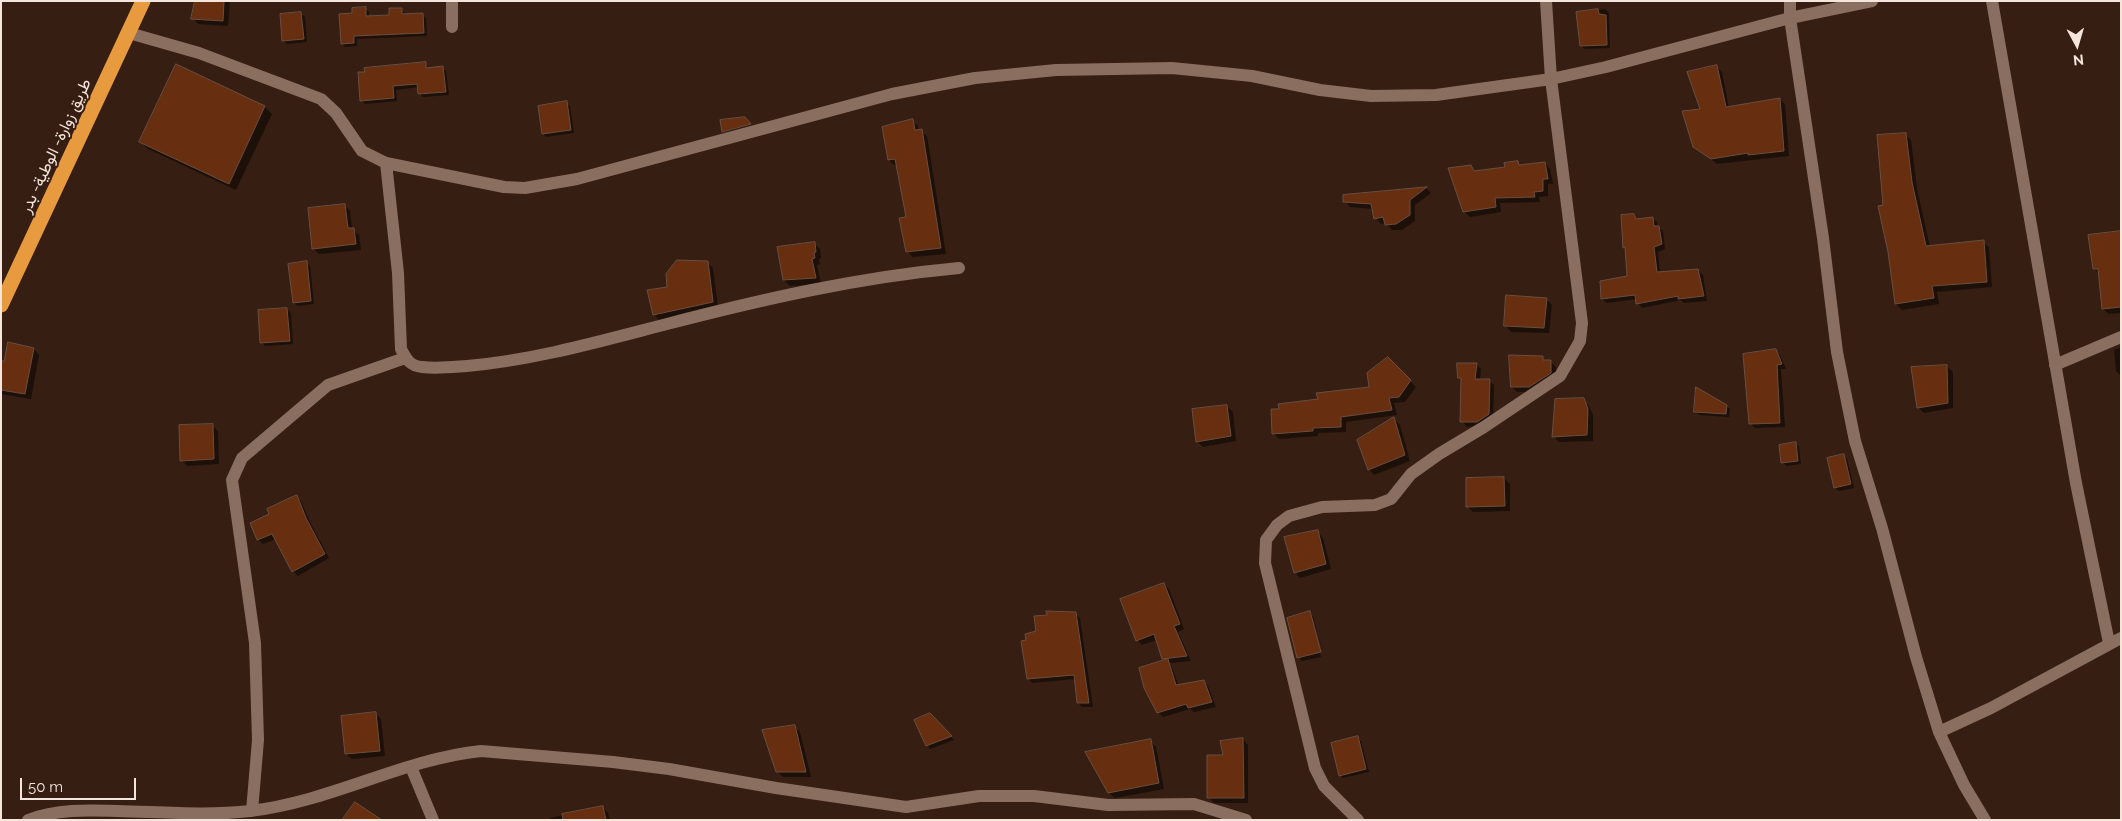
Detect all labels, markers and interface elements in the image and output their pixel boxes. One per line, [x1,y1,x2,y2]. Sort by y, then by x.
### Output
north arrow [2052,20,2102,70]
text: N [2072,51,2085,68]
street label: طريق زوارة- الوطية- بدر [16,76,96,216]
scale bar [22,768,139,800]
text: 50 m [28,778,63,796]

